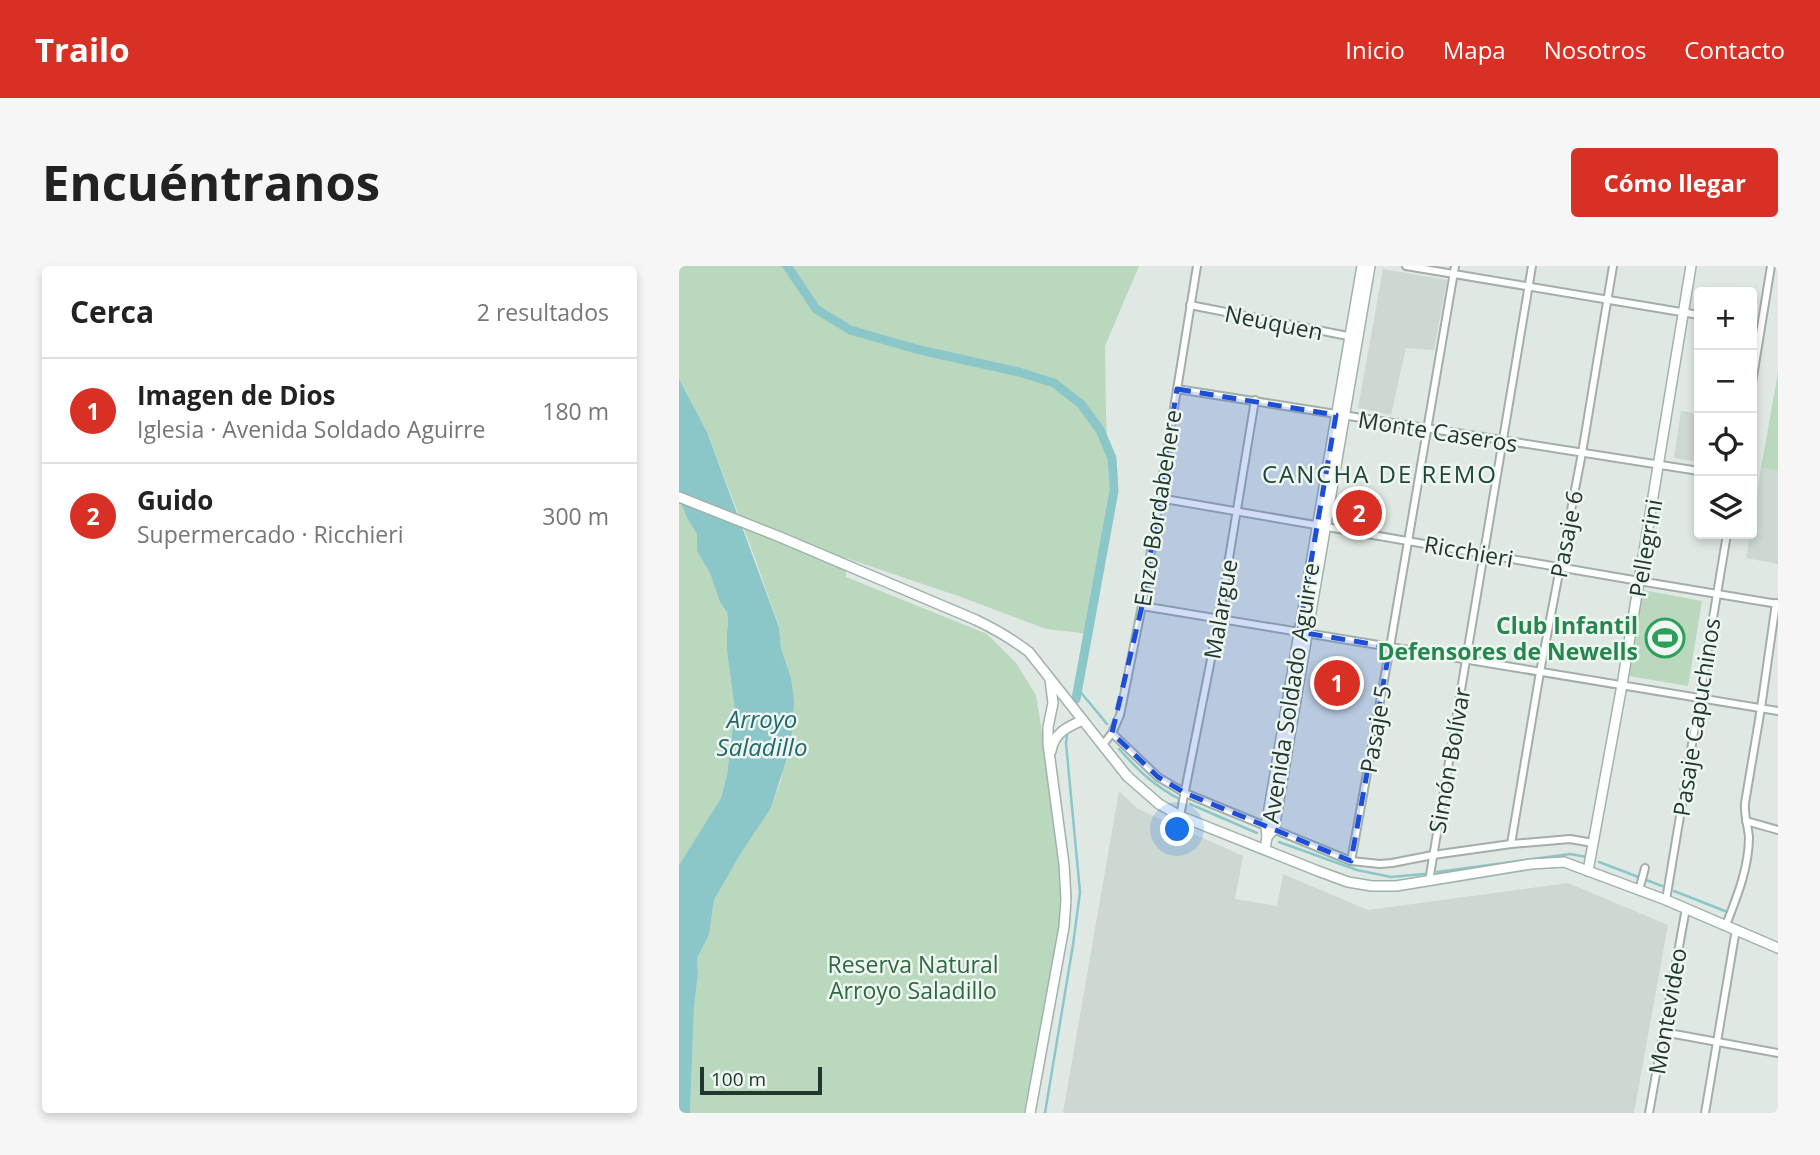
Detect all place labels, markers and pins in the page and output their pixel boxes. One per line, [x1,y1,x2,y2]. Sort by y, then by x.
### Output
pin: 2 [1336,487,1382,539]
place label: Club Infantil Defensores de Newells [1378,609,1638,667]
sports icon: Club Infantil Defensores de Newells [1644,617,1686,659]
pin: 1 [1314,657,1360,709]

